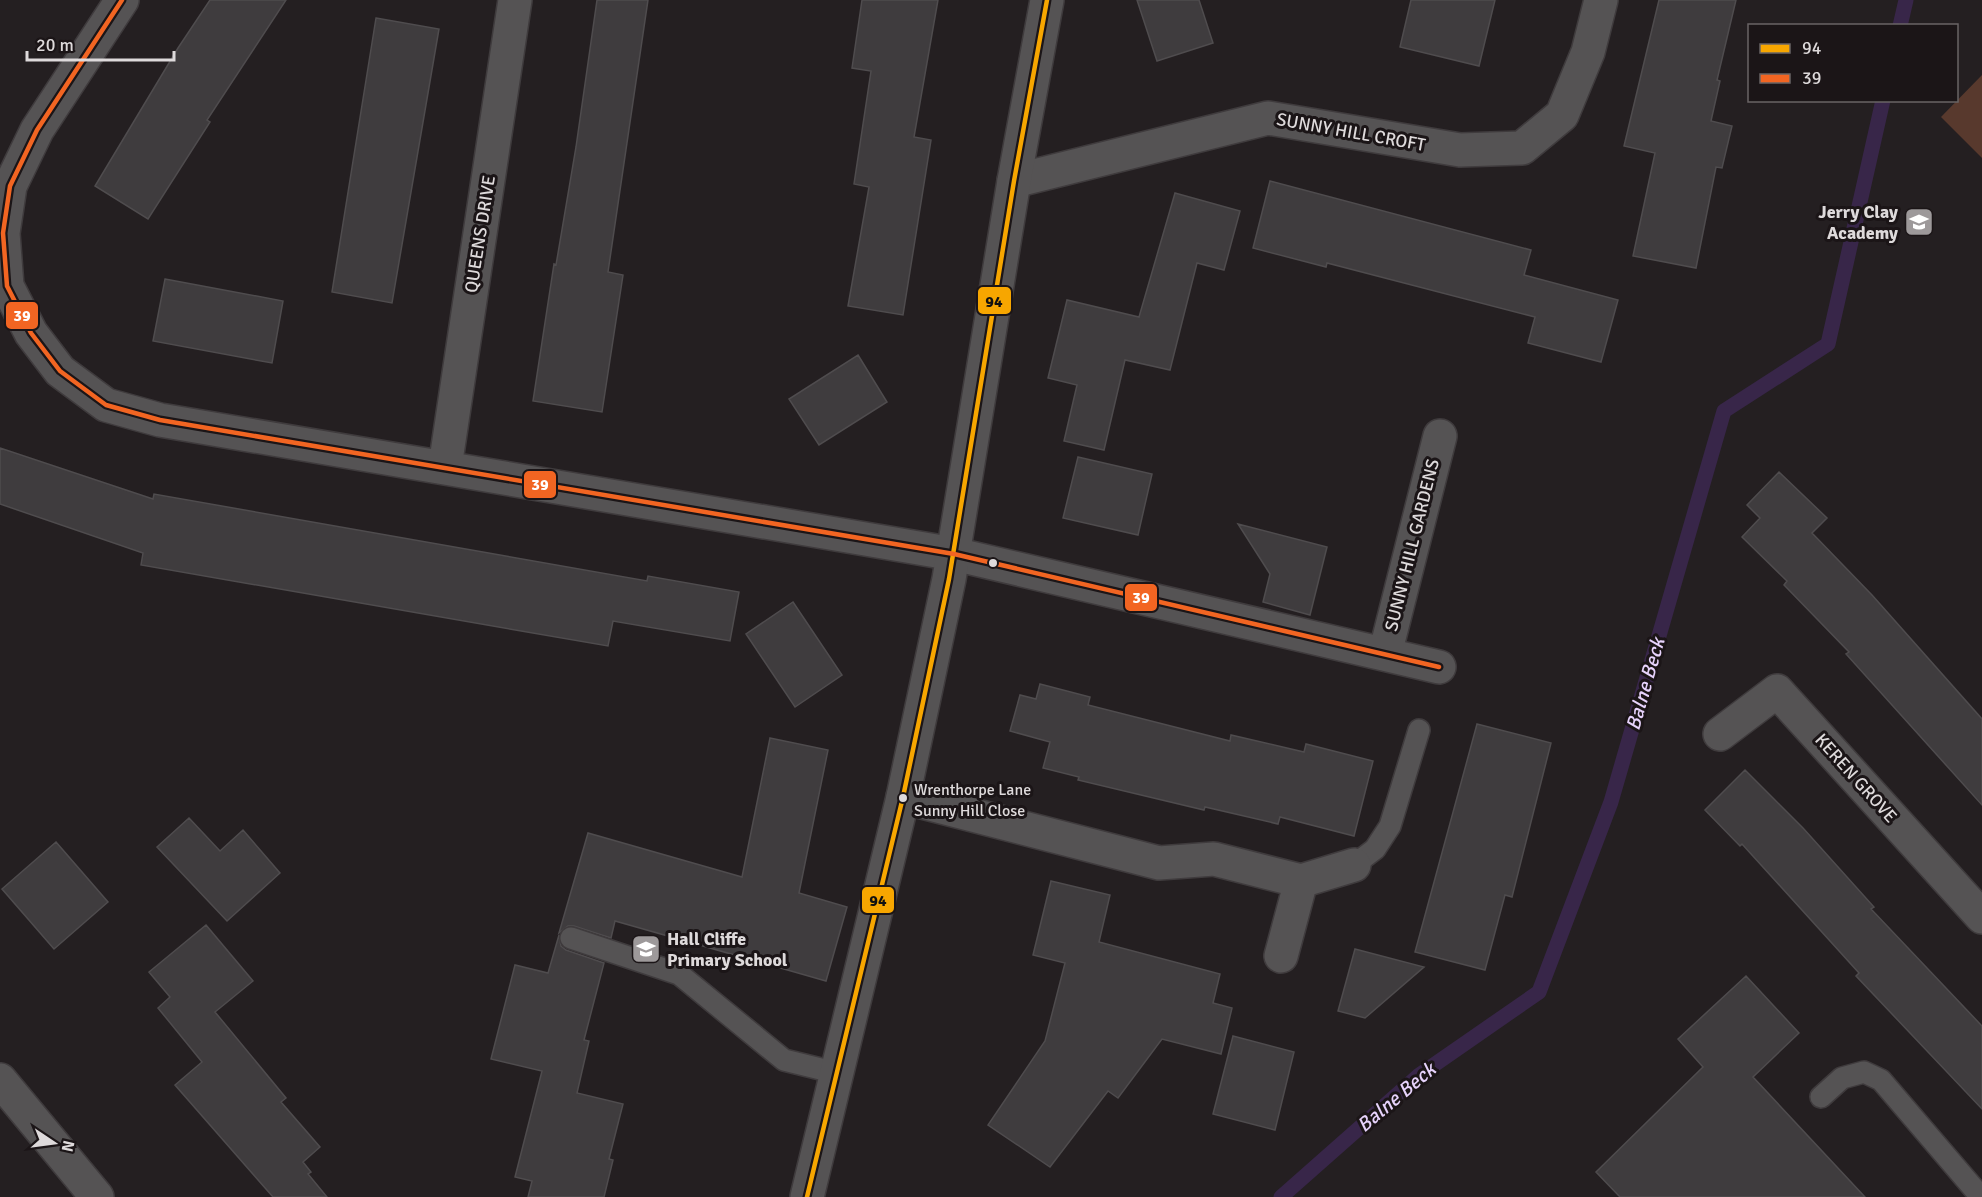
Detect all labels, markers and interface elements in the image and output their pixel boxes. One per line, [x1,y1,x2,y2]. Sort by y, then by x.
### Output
scale bar [27,24,174,62]
legend [1748,24,1958,102]
text: 20 m [36,34,74,56]
text: 94 [1802,37,1822,59]
text: 39 [1802,67,1821,89]
street label: SUNNY HILL CROFT [1275,108,1427,156]
street label: QUEENS DRIVE [460,174,500,294]
place label: Jerry Clay Academy [1818,201,1898,244]
school or university icon: Jerry Clay Academy [1903,206,1935,238]
line badge: 94 [977,286,1012,315]
text: 94 [985,292,1003,312]
line badge: 39 [5,301,39,330]
text: 39 [13,306,31,326]
street label: SUNNY HILL GARDENS [1380,457,1444,633]
line badge: 39 [523,470,557,499]
text: 39 [531,475,549,495]
unlabelled marker [987,557,999,569]
line badge: 39 [1124,583,1158,612]
text: 39 [1132,588,1150,608]
water label: Balne Beck [1620,633,1671,733]
street label: KEREN GROVE [1810,729,1902,827]
place label: Wrenthorpe Lane Sunny Hill Close [914,780,1031,821]
marker: Wrenthorpe Lane Sunny Hill Close [897,792,909,804]
line badge: 94 [861,886,895,914]
text: 94 [869,891,887,911]
place label: Hall Cliffe Primary School [667,928,788,971]
school or university icon: Hall Cliffe Primary School [630,933,662,965]
water label: Balne Beck [1352,1056,1442,1137]
north arrow [24,1113,84,1173]
text: N [57,1138,79,1154]

